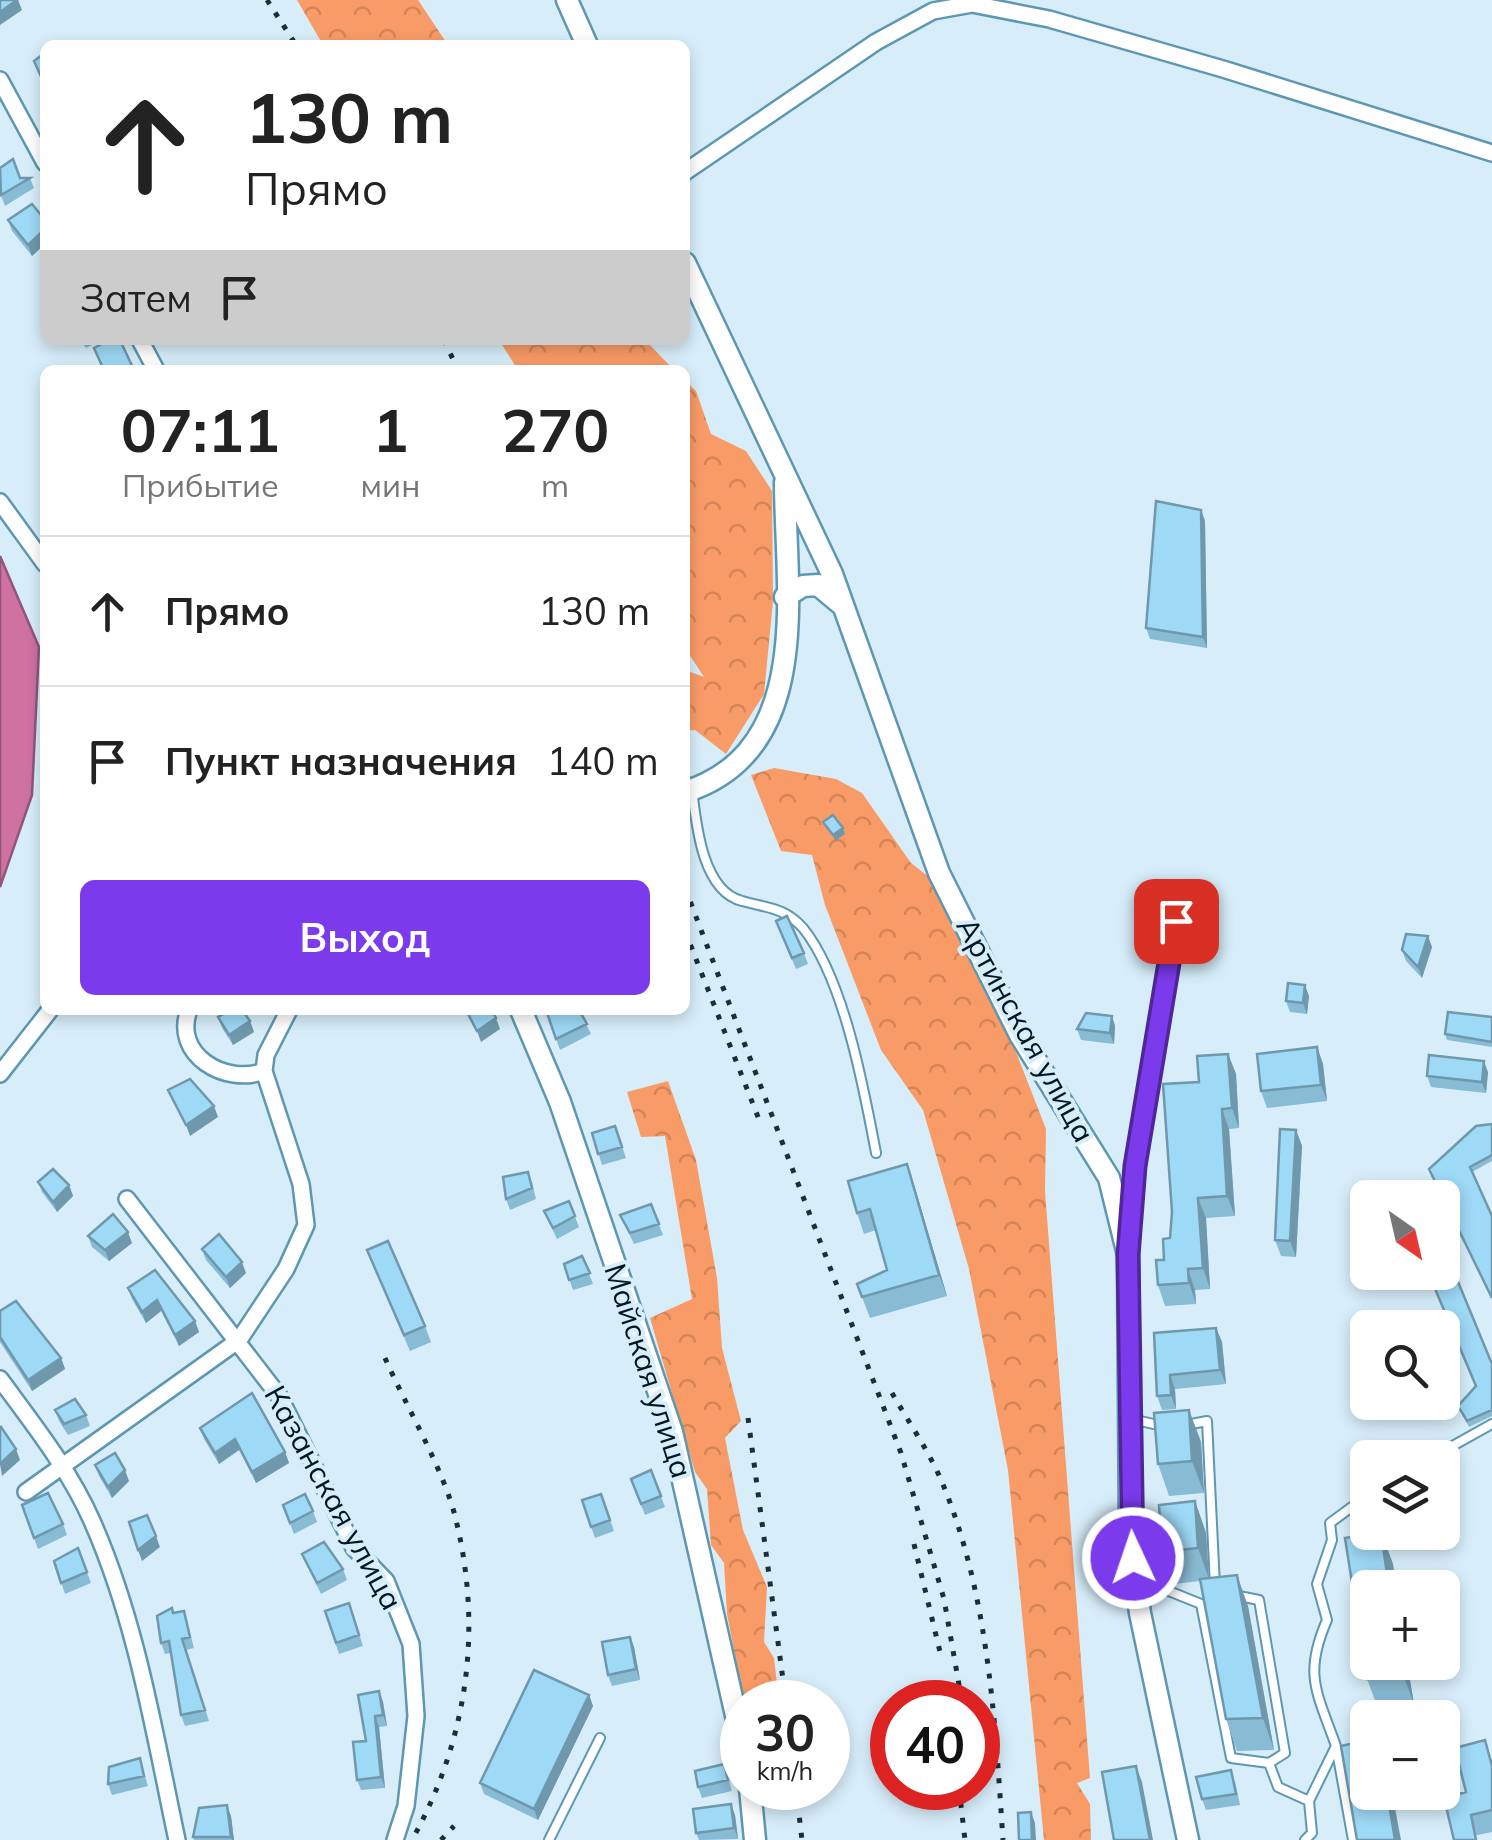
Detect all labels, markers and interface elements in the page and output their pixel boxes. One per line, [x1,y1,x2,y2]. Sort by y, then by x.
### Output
text: 130 m [245,73,453,161]
icon: ahead [80,80,210,210]
text: Прямо [245,160,388,216]
icon: arrive [212,270,267,325]
text: Затем [80,274,192,322]
text: 07:11 [121,392,280,467]
text: 1 [372,392,408,467]
text: 270 [501,392,609,467]
text: Прибытие [122,465,279,505]
text: мин [361,465,420,505]
text: m [541,465,569,505]
icon: ahead [80,584,135,639]
text: Прямо [165,587,290,635]
text: 130 m [538,587,650,635]
icon: arrive [80,734,135,789]
text: Пункт назначения [165,737,517,785]
text: 140 m [547,737,659,785]
pin [1134,879,1219,964]
button: Выход [80,880,650,995]
icon: arrive [1149,894,1204,949]
street label: Артинская улица [948,910,1103,1149]
north arrow [1350,1180,1460,1290]
map controls [1350,1180,1460,1810]
street label: Майская улица [596,1259,702,1483]
button: search [1350,1310,1460,1420]
street label: Казанская улица [256,1379,411,1616]
button: layers [1350,1440,1460,1550]
position arrow [1081,1506,1185,1610]
button: + [1350,1570,1460,1680]
speed limit sign: 40 [870,1680,1000,1810]
button: − [1350,1700,1460,1810]
text: 30 [755,1701,815,1764]
text: km/h [757,1755,813,1786]

